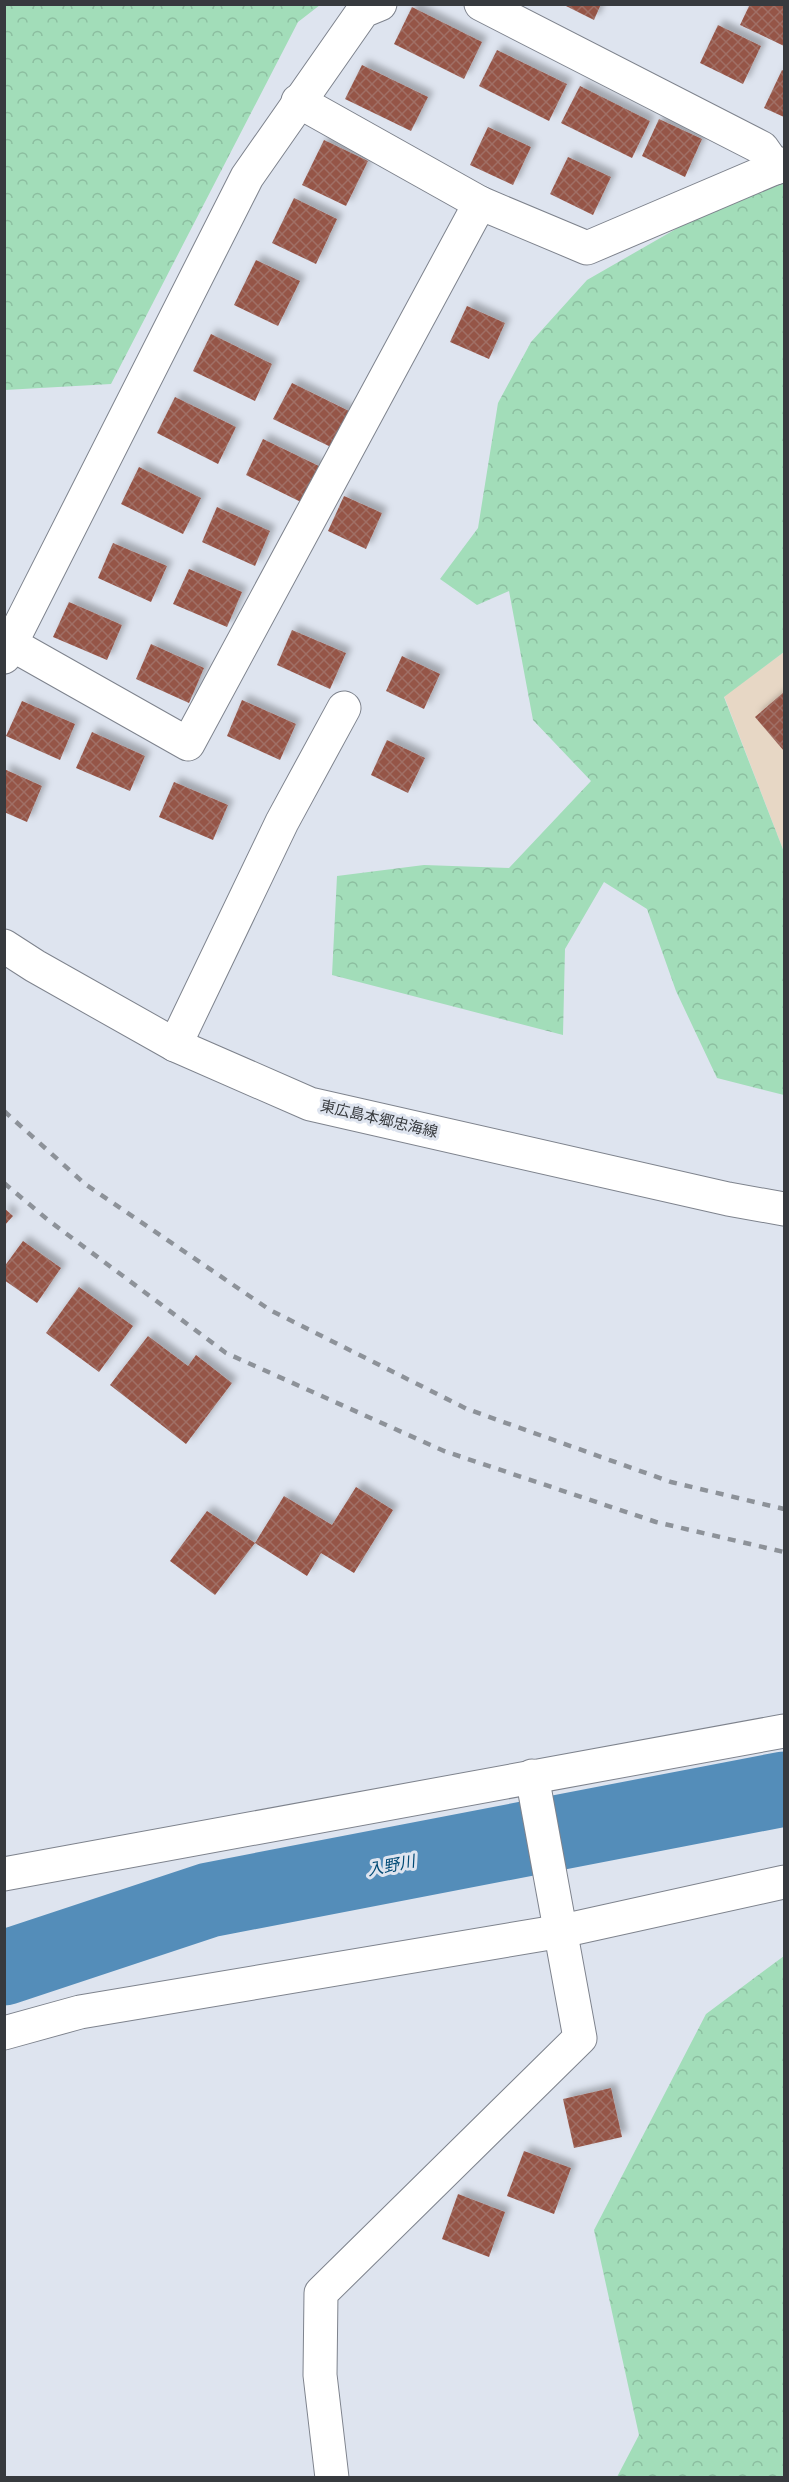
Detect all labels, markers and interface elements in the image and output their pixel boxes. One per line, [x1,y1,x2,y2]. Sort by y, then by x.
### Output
street label: 東広島本郷忠海線 [319,1097,439,1141]
water label: 入野川 [366,1851,418,1879]

